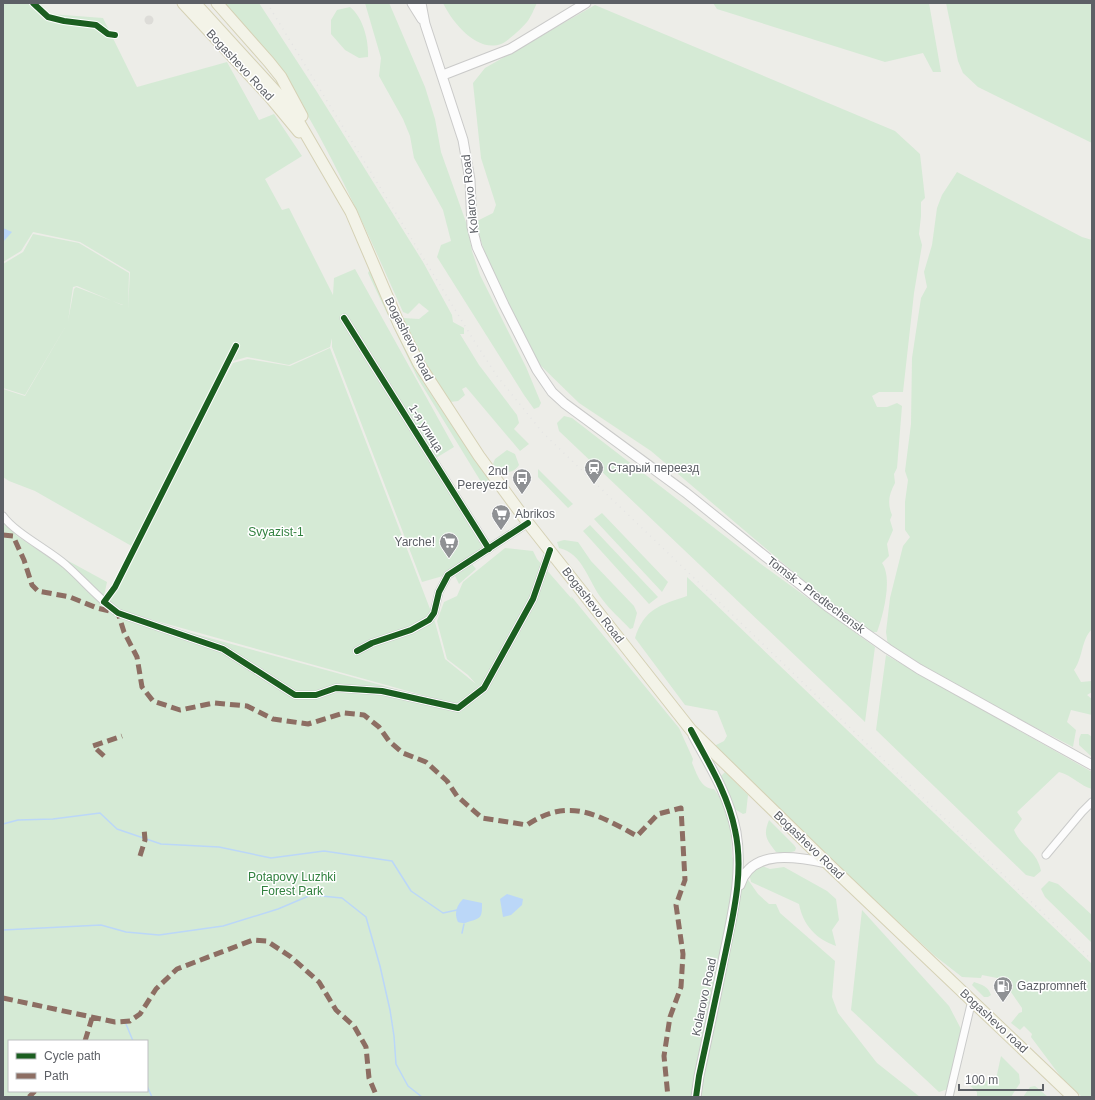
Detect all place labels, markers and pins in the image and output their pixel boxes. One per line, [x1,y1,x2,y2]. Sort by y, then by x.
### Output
station icon: Старый переезд [583,457,605,485]
place label: Старый переезд [608,461,699,475]
place label: 2nd Pereyezd [457,464,508,492]
bus stop icon: 2nd Pereyezd [511,467,533,495]
supermarket icon: Abrikos [490,503,512,531]
place label: Abrikos [515,507,555,521]
supermarket icon: Yarche! [438,531,460,559]
place label: Yarche! [395,535,435,549]
fuel station icon: Gazpromneft [992,975,1014,1003]
place label: Gazpromneft [1017,979,1087,993]

